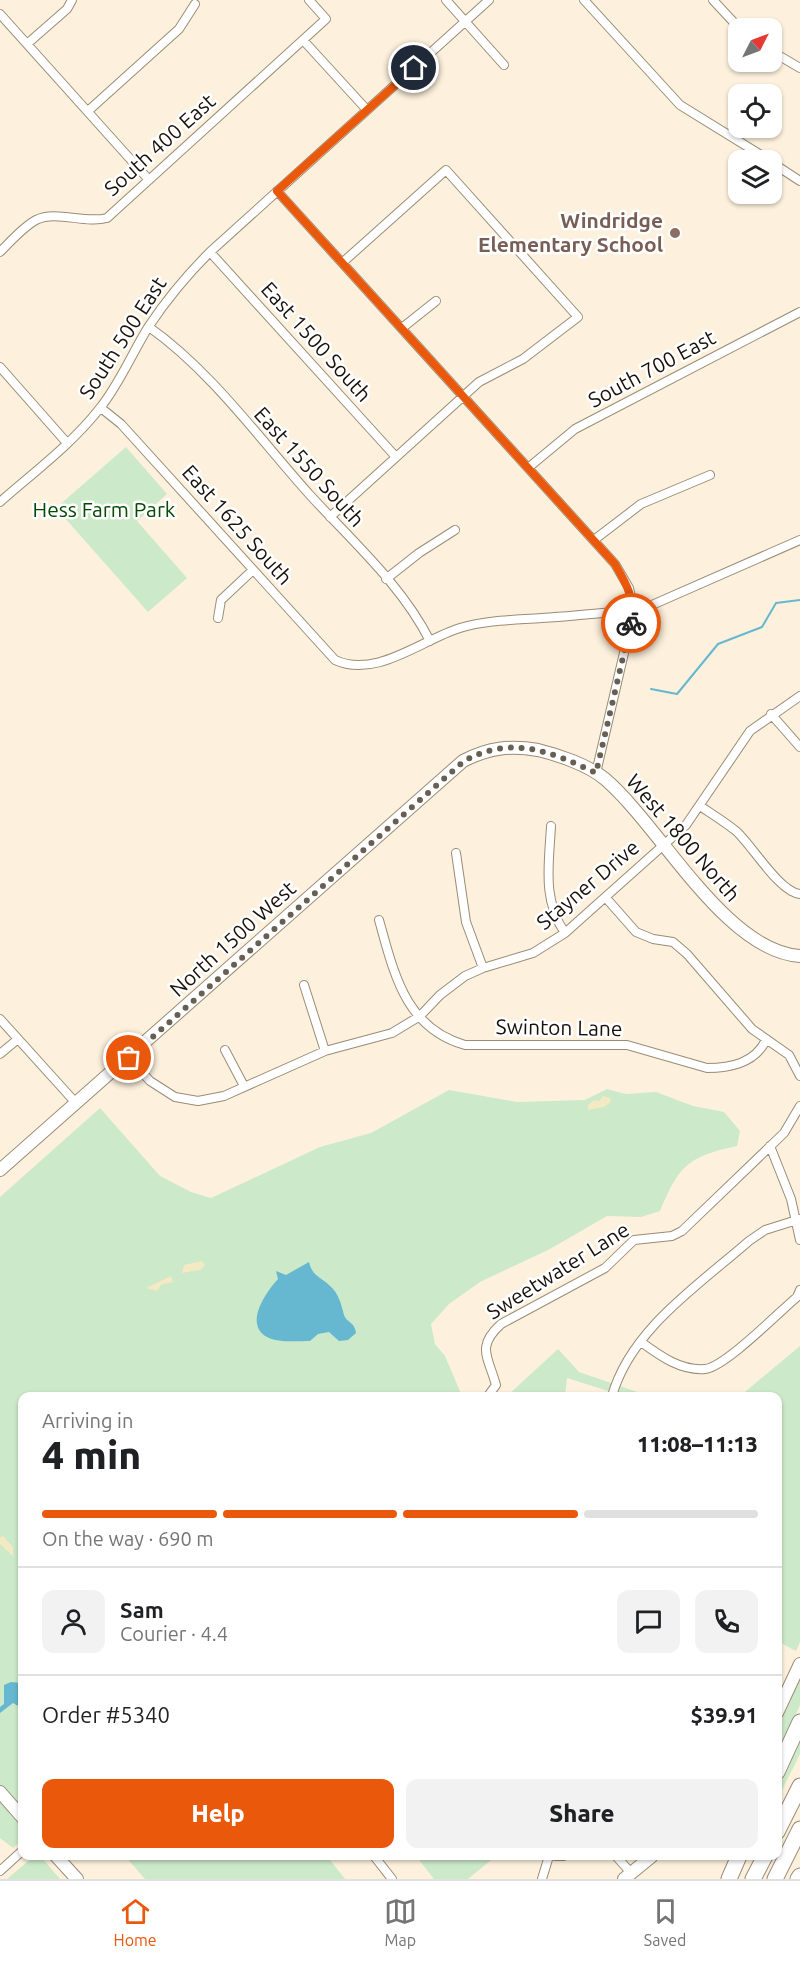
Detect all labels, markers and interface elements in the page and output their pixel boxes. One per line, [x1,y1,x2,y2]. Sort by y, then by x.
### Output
north arrow [728,18,782,72]
map controls [728,18,782,204]
pin [388,42,439,93]
icon: home [397,51,430,84]
button: locate [728,84,782,138]
street label: South 400 East [99,88,220,200]
button: layers [728,150,782,204]
place label: Windridge Elementary School [478,208,663,256]
marker: Windridge Elementary School [668,226,682,240]
street label: South 500 East [74,272,171,403]
street label: East 1500 South [257,277,377,406]
street label: South 700 East [584,325,719,412]
street label: East 1550 South [250,402,370,531]
street label: East 1625 South [178,460,298,589]
park label: Hess Farm Park [33,497,176,521]
courier [601,593,661,653]
icon: bike [615,607,648,640]
street label: West 1800 North [622,769,745,906]
street label: Stayner Drive [531,835,643,934]
street label: North 1500 West [165,876,300,1001]
street label: Swinton Lane [495,1014,623,1040]
pin [103,1032,154,1083]
icon: bag [112,1041,145,1074]
street label: Sweetwater Lane [482,1217,633,1324]
text: Arriving in [42,1409,133,1432]
text: 11:08–11:13 [637,1431,758,1456]
text: 4 min [42,1433,141,1476]
text: On the way · 690 m [42,1527,214,1550]
button: person [42,1590,105,1653]
button: chat [617,1590,680,1653]
button: phone [695,1590,758,1653]
text: Sam [120,1597,164,1622]
text: Courier · 4.4 [120,1622,228,1645]
text: Order #5340 [42,1702,170,1727]
text: $39.91 [691,1702,758,1727]
button: Help [42,1779,394,1848]
button: Share [406,1779,758,1848]
tab: Home [114,1895,157,1949]
tab: Map [384,1895,417,1949]
tab: Saved [644,1895,686,1949]

